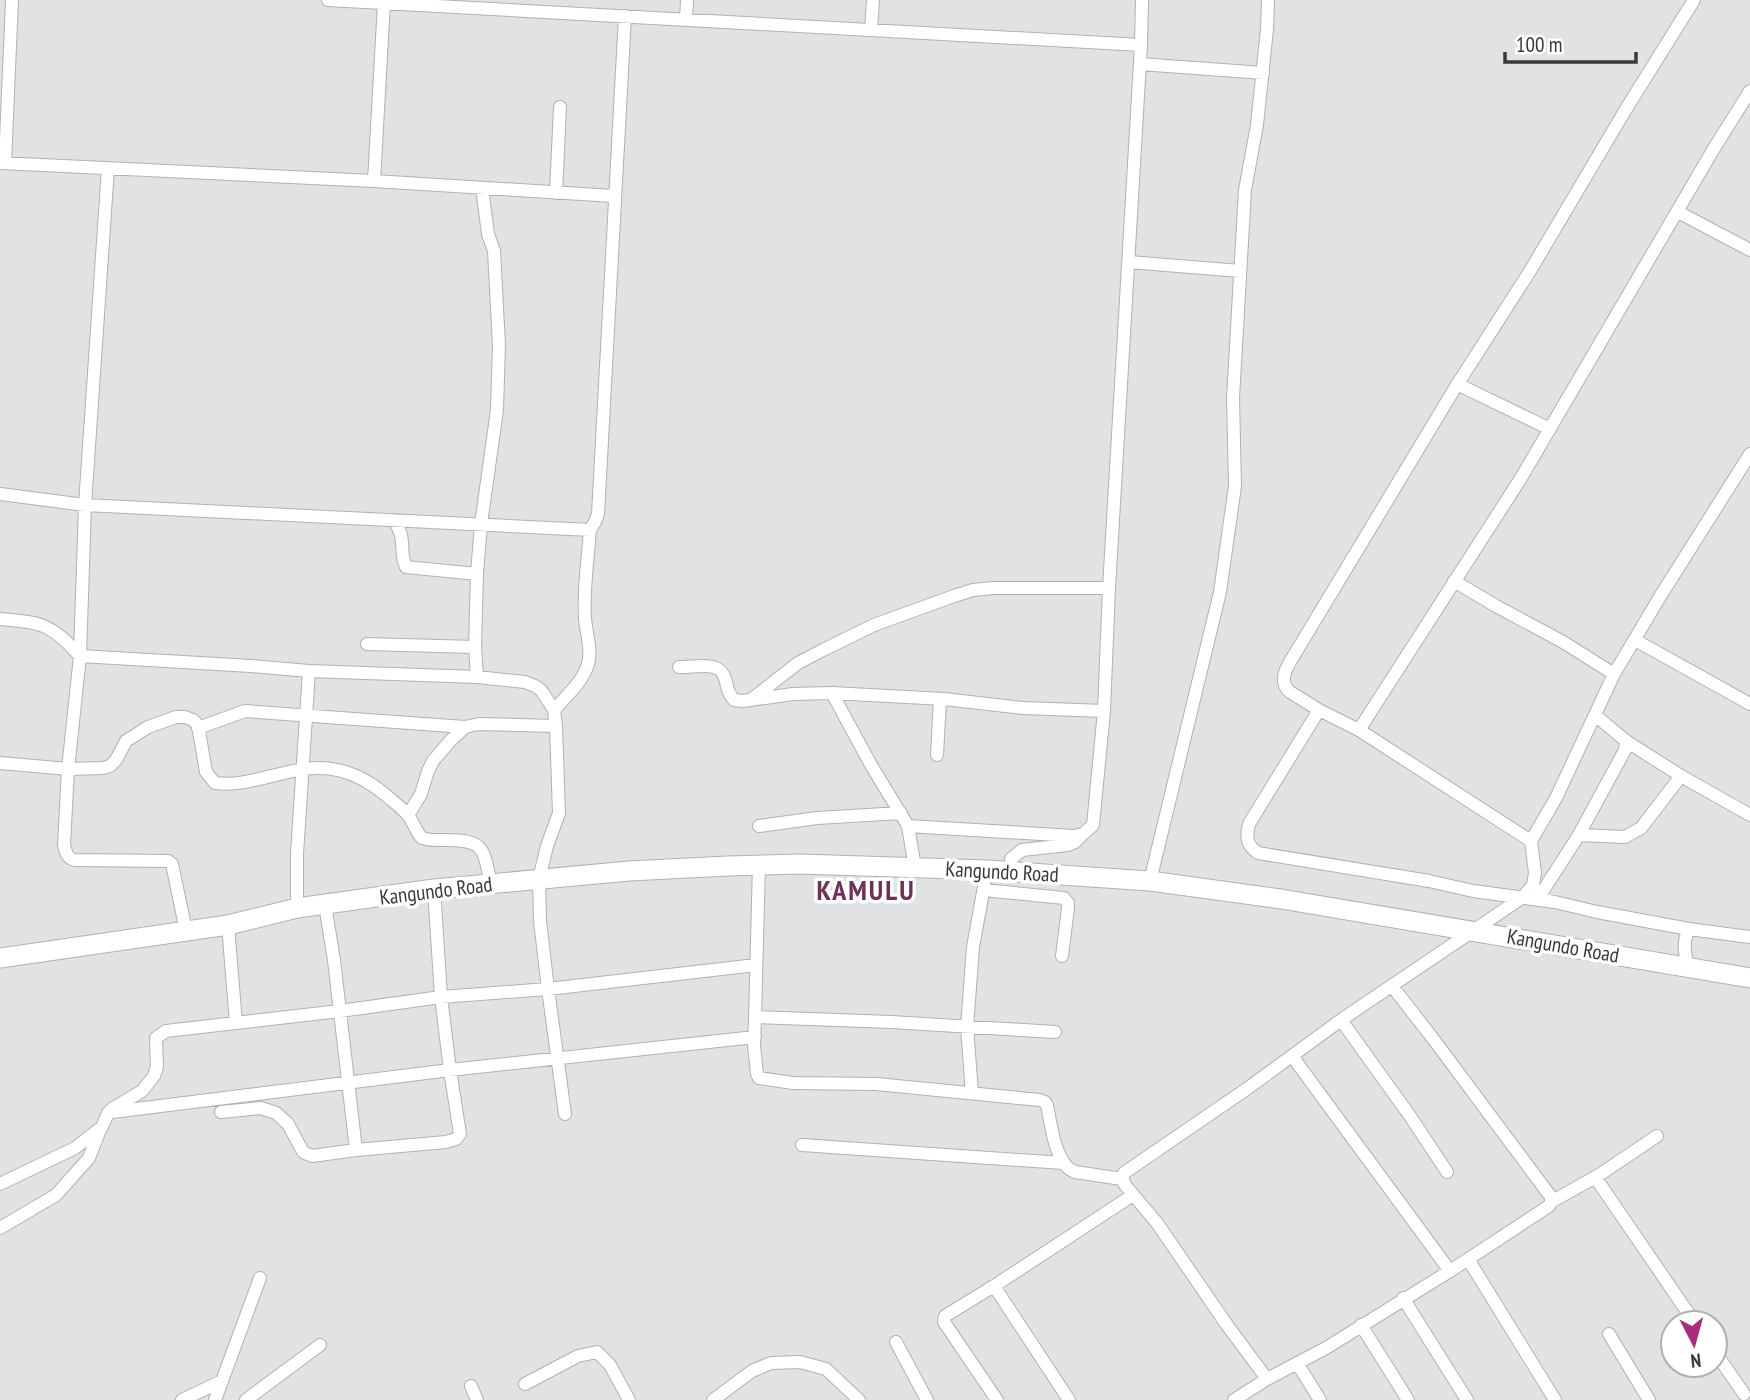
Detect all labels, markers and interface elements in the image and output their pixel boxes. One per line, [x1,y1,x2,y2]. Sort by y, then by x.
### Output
scale bar [1505,21,1636,65]
text: 100 m [1516,31,1562,58]
street label: Kangundo Road [945,855,1059,888]
street label: Kangundo Road [378,870,494,911]
district label: KAMULU [816,871,916,908]
street label: Kangundo Road [1505,922,1621,969]
north arrow [1659,1309,1729,1379]
text: N [1689,1348,1702,1373]

